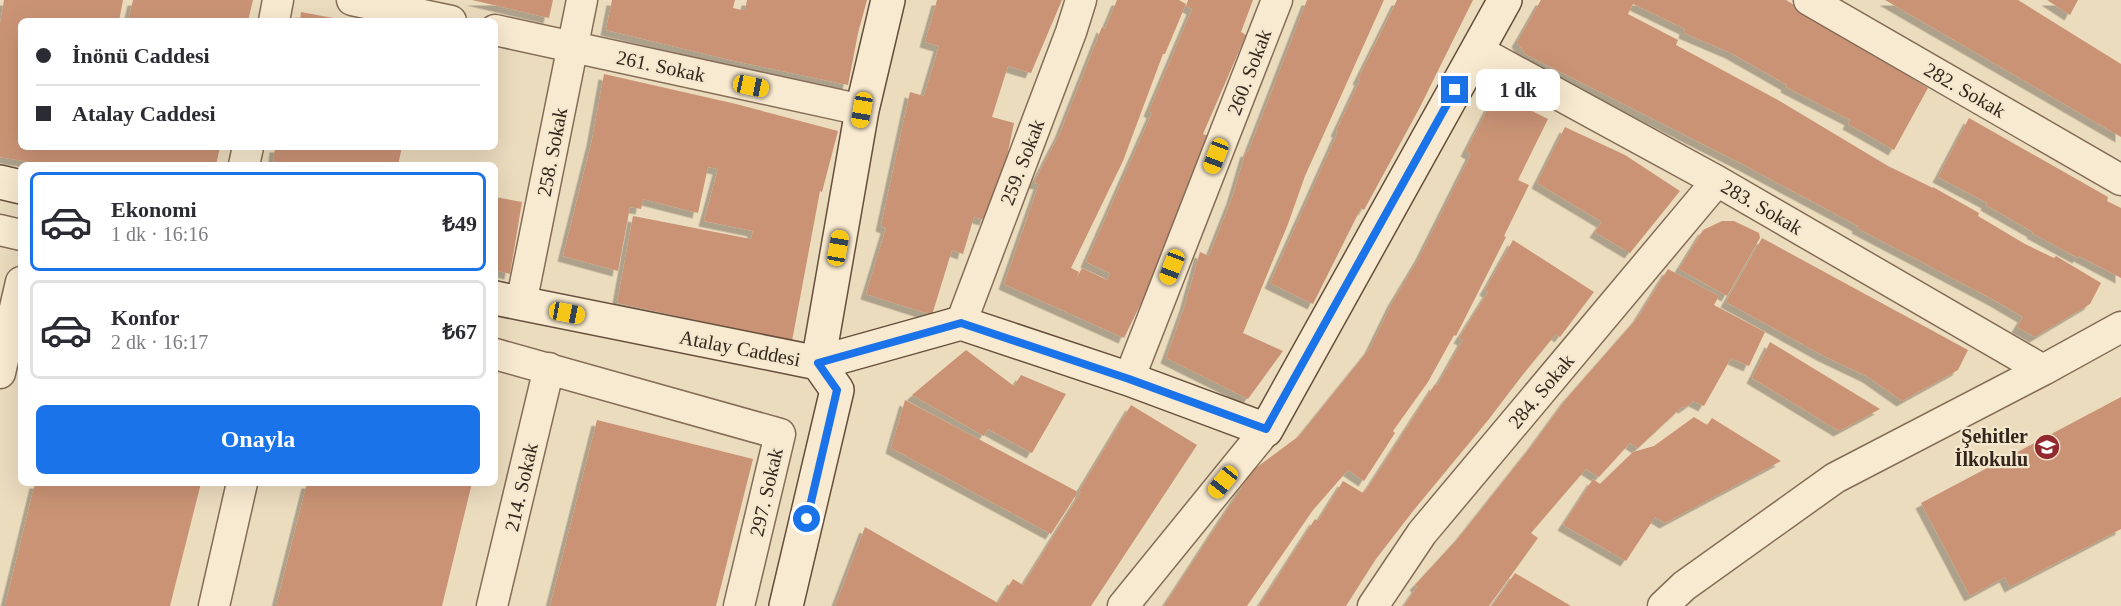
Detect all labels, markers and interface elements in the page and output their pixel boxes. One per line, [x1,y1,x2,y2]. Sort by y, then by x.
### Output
street label: 260. Sokak [1223,26,1275,118]
text: İnönü Caddesi [72,43,210,68]
street label: 261. Sokak [615,46,707,86]
street label: 282. Sokak [1921,58,2009,122]
callout: 1 dk [1476,69,1560,111]
car [732,73,770,99]
route end [1441,76,1468,103]
text: 1 dk [1499,79,1537,101]
car [850,91,874,129]
text: Atalay Caddesi [72,101,216,126]
street label: 258. Sokak [533,106,571,198]
street label: 259. Sokak [996,116,1048,208]
car [1201,136,1231,176]
street label: 283. Sokak [1718,175,1806,239]
icon: car [39,195,93,249]
text: Ekonomi [111,197,197,222]
text: ₺49 [442,211,477,236]
text: 1 dk · 16:16 [111,223,208,245]
car [826,229,850,267]
car [1157,247,1187,287]
car [548,301,586,325]
icon: car [39,303,93,357]
text: Konfor [111,305,179,330]
text: ₺67 [442,319,477,344]
street label: Atalay Caddesi [677,325,803,372]
text: 2 dk · 16:17 [111,331,208,353]
street label: 284. Sokak [1504,349,1578,433]
button: Onayla [36,405,480,474]
place label: Şehitler İlkokulu [1955,425,2028,470]
school or university icon: Şehitler İlkokulu [2032,432,2062,462]
street label: 214. Sokak [500,441,542,533]
street label: 297. Sokak [745,446,787,538]
car [1205,462,1241,502]
route start [793,505,820,532]

